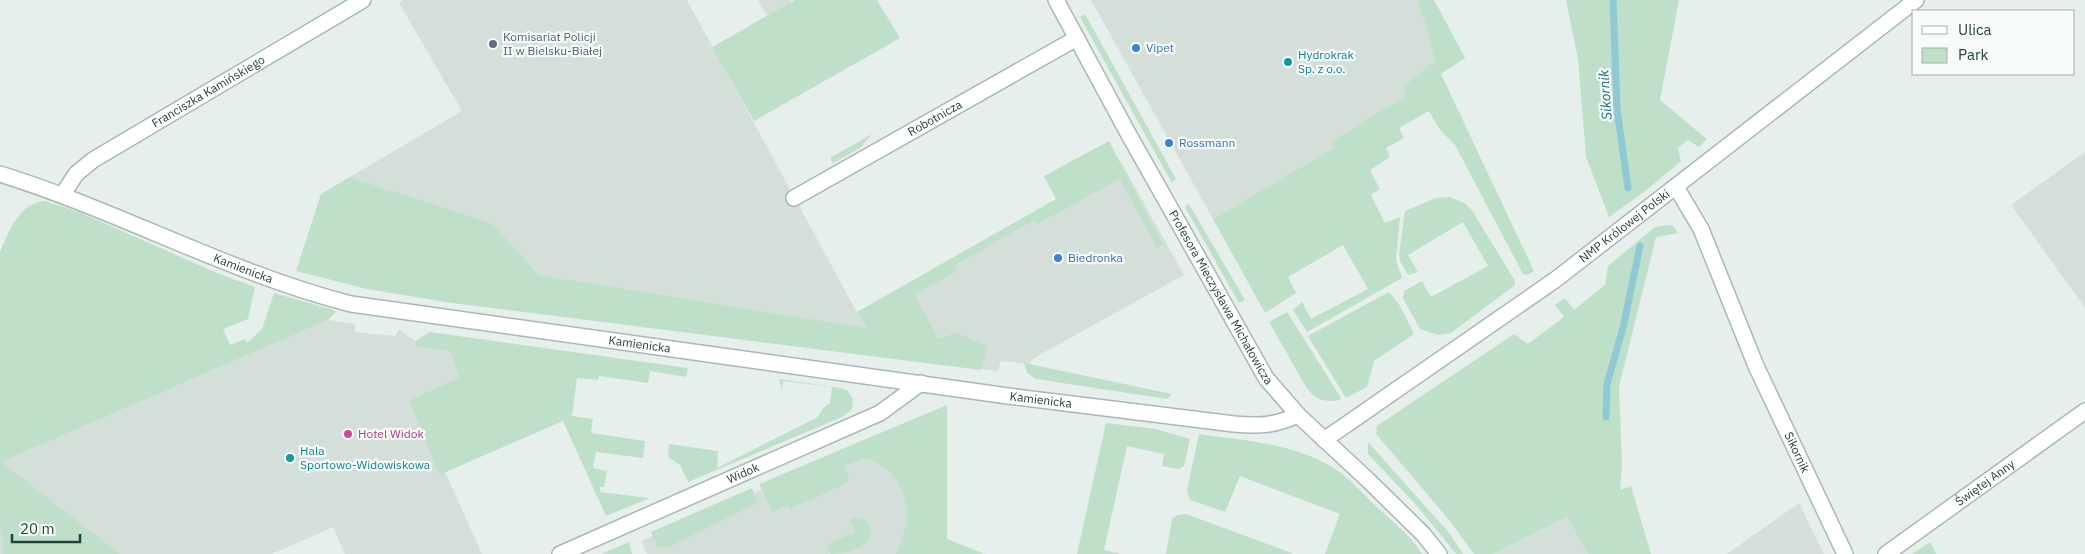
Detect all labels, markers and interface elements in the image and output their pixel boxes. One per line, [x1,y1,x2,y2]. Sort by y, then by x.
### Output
legend [1912,10,2075,75]
text: Ulica [1958,20,1992,39]
place label: Komisariat Policji II w Bielsku-Białej [503,29,602,58]
marker: Komisariat Policji II w Bielsku-Białej [487,38,499,50]
place label: Vipet [1146,40,1174,55]
marker: Vipet [1130,42,1142,54]
text: Park [1958,45,1988,64]
place label: Hydrokrak Sp. z o.o. [1298,47,1355,76]
street label: Franciszka Kamińskiego [149,52,268,131]
marker: Hydrokrak Sp. z o.o. [1282,56,1294,68]
water label: Sikornik [1594,68,1616,121]
street label: Robotnicza [905,96,965,139]
place label: Rossmann [1179,135,1235,150]
marker: Rossmann [1163,137,1175,149]
street label: NMP Królowej Polski [1576,186,1673,266]
street label: Profesora Mieczysława Michałowicza [1166,207,1277,388]
street label: Kamienicka [211,250,276,286]
place label: Biedronka [1068,250,1124,265]
marker: Biedronka [1052,252,1064,264]
street label: Kamienicka [608,332,672,356]
street label: Kamienicka [1009,388,1073,411]
place label: Hotel Widok [358,426,424,441]
marker: Hotel Widok [342,428,354,440]
street label: Sikornik [1781,429,1814,476]
place label: Hala Sportowo-Widowiskowa [300,443,431,472]
marker: Hala Sportowo-Widowiskowa [284,452,296,464]
street label: Świętej Anny [1952,456,2017,509]
street label: Widok [724,459,762,487]
scale bar [12,512,80,544]
text: 20 m [20,519,55,538]

